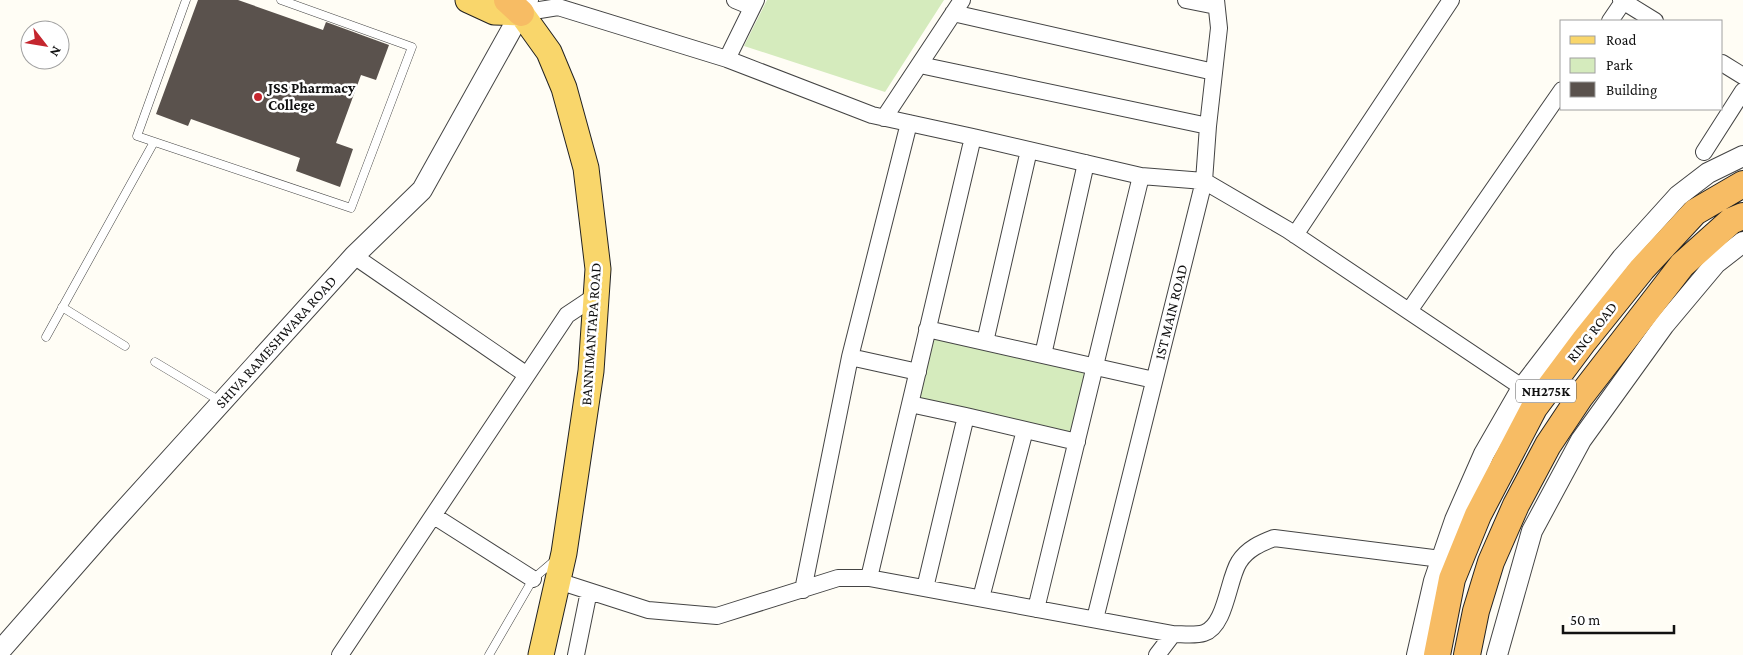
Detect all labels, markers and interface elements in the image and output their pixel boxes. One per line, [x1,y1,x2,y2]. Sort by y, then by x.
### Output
north arrow [20,20,70,70]
legend [1560,20,1723,110]
text: Road [1606,32,1637,48]
text: N [47,43,65,60]
text: Park [1606,57,1633,73]
place label: JSS Pharmacy College [266,80,356,113]
text: Building [1606,82,1657,99]
marker: JSS Pharmacy College [252,91,264,103]
street label: BANNIMANTAPA ROAD [578,262,604,406]
street label: 1ST MAIN ROAD [1151,263,1191,361]
street label: SHIVA RAMESHWARA ROAD [212,273,340,411]
street label: RING ROAD [1564,299,1620,365]
road number: NH275K [1516,380,1576,402]
scale bar [1563,602,1674,634]
text: 50 m [1570,612,1600,628]

